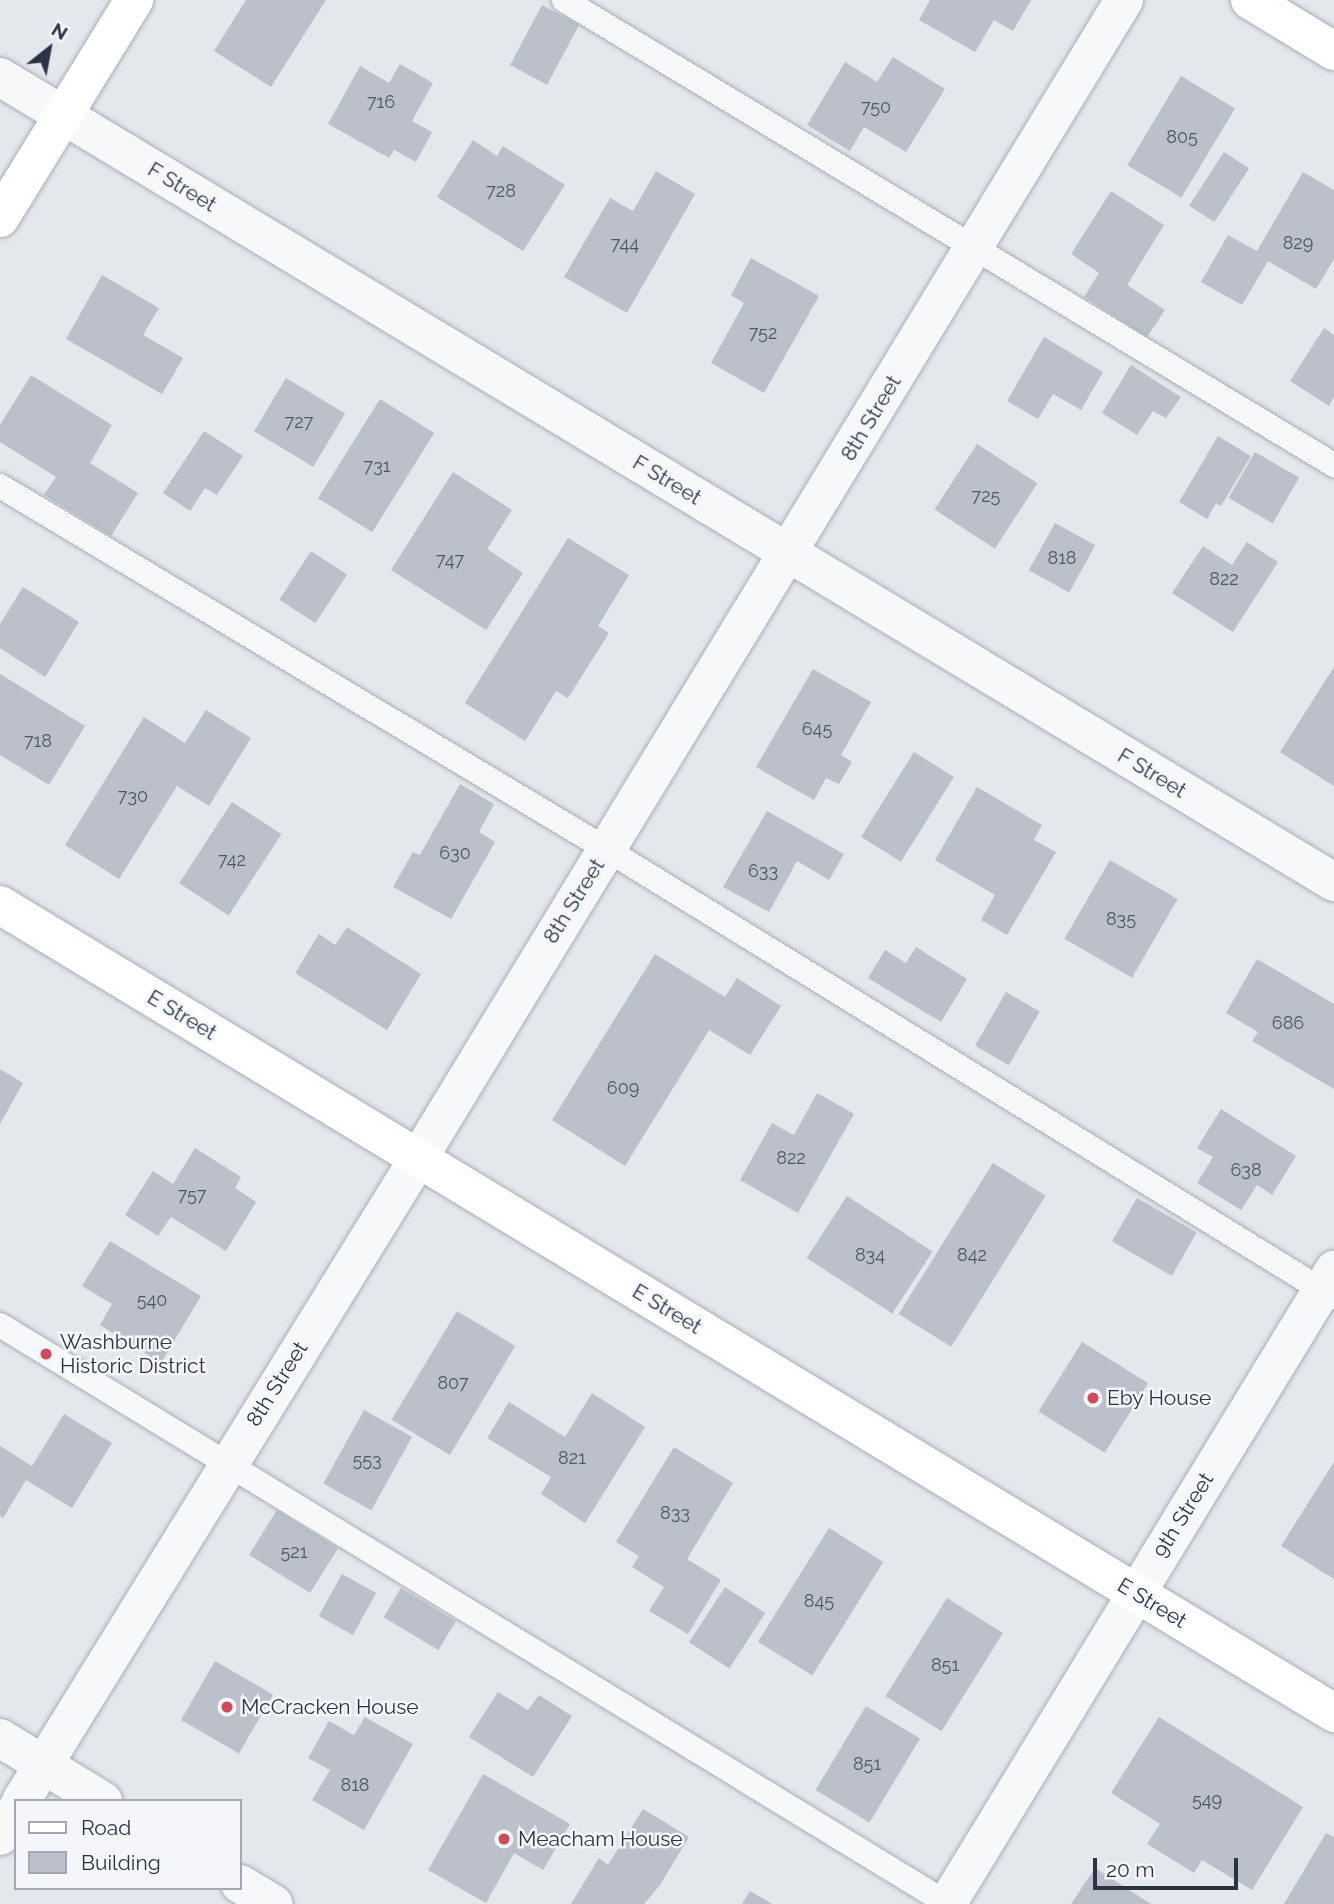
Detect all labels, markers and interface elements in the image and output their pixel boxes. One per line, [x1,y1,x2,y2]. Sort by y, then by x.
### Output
north arrow [14,14,84,84]
text: N [48,18,72,44]
house number: 716 [367,91,395,113]
house number: 750 [861,96,891,118]
house number: 805 [1166,126,1198,148]
street label: F Street [143,157,221,217]
house number: 728 [486,180,516,202]
house number: 829 [1283,232,1313,254]
house number: 744 [611,233,639,255]
house number: 752 [749,322,777,344]
street label: 8th Street [836,371,906,465]
house number: 727 [285,411,313,433]
street label: F Street [628,450,706,510]
house number: 731 [364,455,390,477]
house number: 725 [972,485,1000,507]
house number: 818 [1047,547,1077,569]
house number: 747 [436,549,464,571]
house number: 822 [1209,568,1239,590]
house number: 645 [802,718,832,740]
house number: 718 [24,730,52,752]
street label: F Street [1113,743,1191,803]
house number: 730 [118,785,148,807]
house number: 630 [439,842,471,864]
house number: 742 [218,849,246,871]
street label: 8th Street [538,854,610,948]
house number: 633 [748,860,778,882]
house number: 835 [1106,908,1136,930]
street label: E Street [143,985,221,1045]
house number: 686 [1272,1012,1304,1034]
house number: 609 [607,1077,639,1099]
house number: 822 [776,1147,806,1169]
house number: 638 [1230,1159,1262,1181]
house number: 757 [178,1184,206,1206]
house number: 834 [855,1244,885,1266]
house number: 842 [957,1244,987,1266]
street label: E Street [628,1279,706,1339]
house number: 540 [137,1289,167,1311]
place label: Washburne Historic District [60,1329,206,1379]
street label: 8th Street [241,1337,313,1431]
marker: Washburne Historic District [38,1346,54,1362]
house number: 807 [437,1372,469,1394]
place label: Eby House [1107,1385,1212,1411]
marker: Eby House [1085,1390,1101,1406]
house number: 821 [558,1447,586,1469]
house number: 553 [352,1449,382,1471]
street label: 9th Street [1147,1468,1219,1562]
house number: 833 [660,1502,690,1524]
house number: 521 [281,1541,307,1563]
street label: E Street [1113,1573,1191,1633]
house number: 845 [804,1590,834,1612]
house number: 851 [931,1654,959,1676]
place label: McCracken House [241,1694,419,1720]
marker: McCracken House [219,1699,235,1715]
house number: 851 [853,1753,881,1775]
house number: 818 [340,1774,370,1796]
house number: 549 [1192,1789,1222,1811]
legend [14,1799,242,1890]
text: Road [81,1815,131,1840]
place label: Meacham House [518,1826,683,1852]
marker: Meacham House [496,1831,512,1847]
scale bar [1096,1844,1241,1888]
text: Building [81,1850,161,1875]
text: 20 m [1106,1857,1154,1882]

